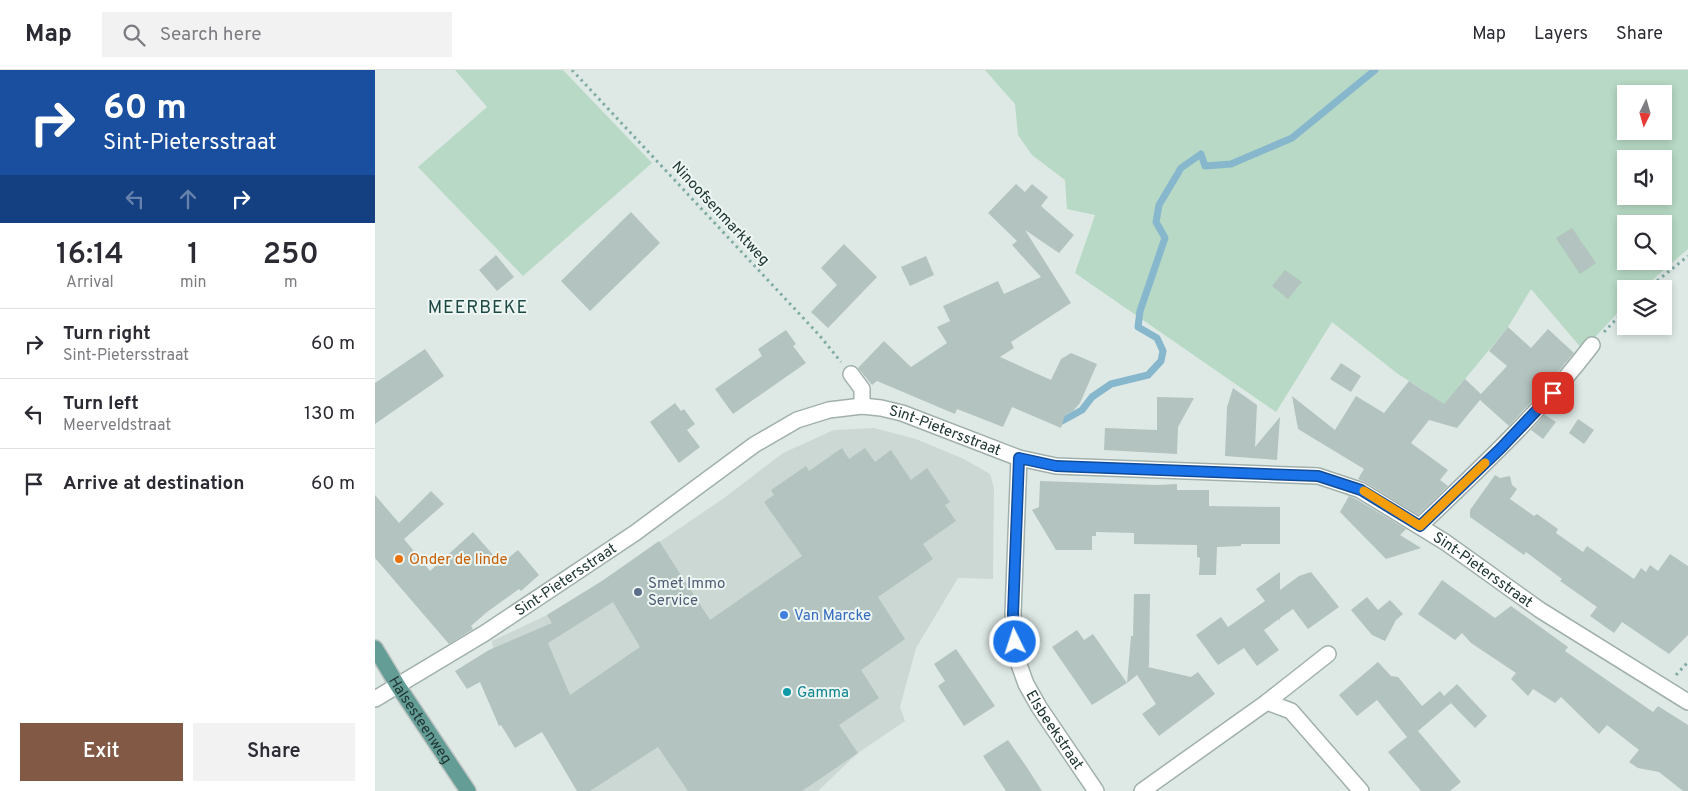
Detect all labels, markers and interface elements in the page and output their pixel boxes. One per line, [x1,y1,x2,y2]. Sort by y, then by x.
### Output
search box [102,12,452,57]
text: Map [25,20,72,50]
icon: search [120,21,148,49]
text: Search here [160,23,261,47]
text: Map [1472,23,1506,46]
text: Layers [1534,23,1588,46]
text: Share [1616,23,1663,46]
north arrow [1617,85,1673,140]
map controls [1617,85,1672,335]
text: 60 m [103,87,187,131]
icon: right [20,90,85,155]
text: Sint-Pietersstraat [103,130,276,157]
button: sound [1617,150,1672,205]
street label: Ninoofsenmarktweg [667,158,773,270]
icon: left [121,185,149,213]
icon: ahead [174,185,202,213]
icon: right [227,185,255,213]
button: search [1617,215,1672,270]
text: 16:14 [56,237,124,274]
text: 1 [187,237,199,274]
text: 250 [263,237,319,274]
text: Arrival [66,273,114,293]
text: min [180,273,207,293]
text: m [284,273,298,293]
button: layers [1617,280,1672,335]
district label: MEERBEKE [428,297,528,320]
text: Turn right [63,322,151,346]
icon: right [20,330,48,358]
text: 60 m [311,332,355,356]
text: Sint-Pietersstraat [63,346,189,366]
pin [1532,372,1574,414]
icon: arrive [1539,379,1567,407]
text: Turn left [63,392,139,416]
icon: left [20,400,48,428]
text: 130 m [304,402,355,426]
street label: Sint-Pietersstraat [887,402,1003,461]
text: Meerveldstraat [63,416,171,436]
icon: arrive [20,470,48,498]
text: Arrive at destination [63,472,244,496]
text: 60 m [311,472,355,496]
street label: Sint-Pietersstraat [1429,529,1536,613]
street label: Sint-Pietersstraat [512,540,621,621]
place label: Onder de linde [409,551,508,570]
marker: Onder de linde [393,553,405,565]
place label: Smet Immo Service [648,575,725,611]
marker: Smet Immo Service [632,586,644,598]
place label: Van Marcke [794,607,871,626]
marker: Van Marcke [778,609,790,621]
position arrow [988,615,1040,667]
street label: Halsesteenweg [383,673,455,768]
place label: Gamma [797,684,849,703]
marker: Gamma [781,686,793,698]
street label: Elsbeekstraat [1020,687,1087,774]
button: Exit [20,723,183,781]
button: Share [193,723,355,781]

